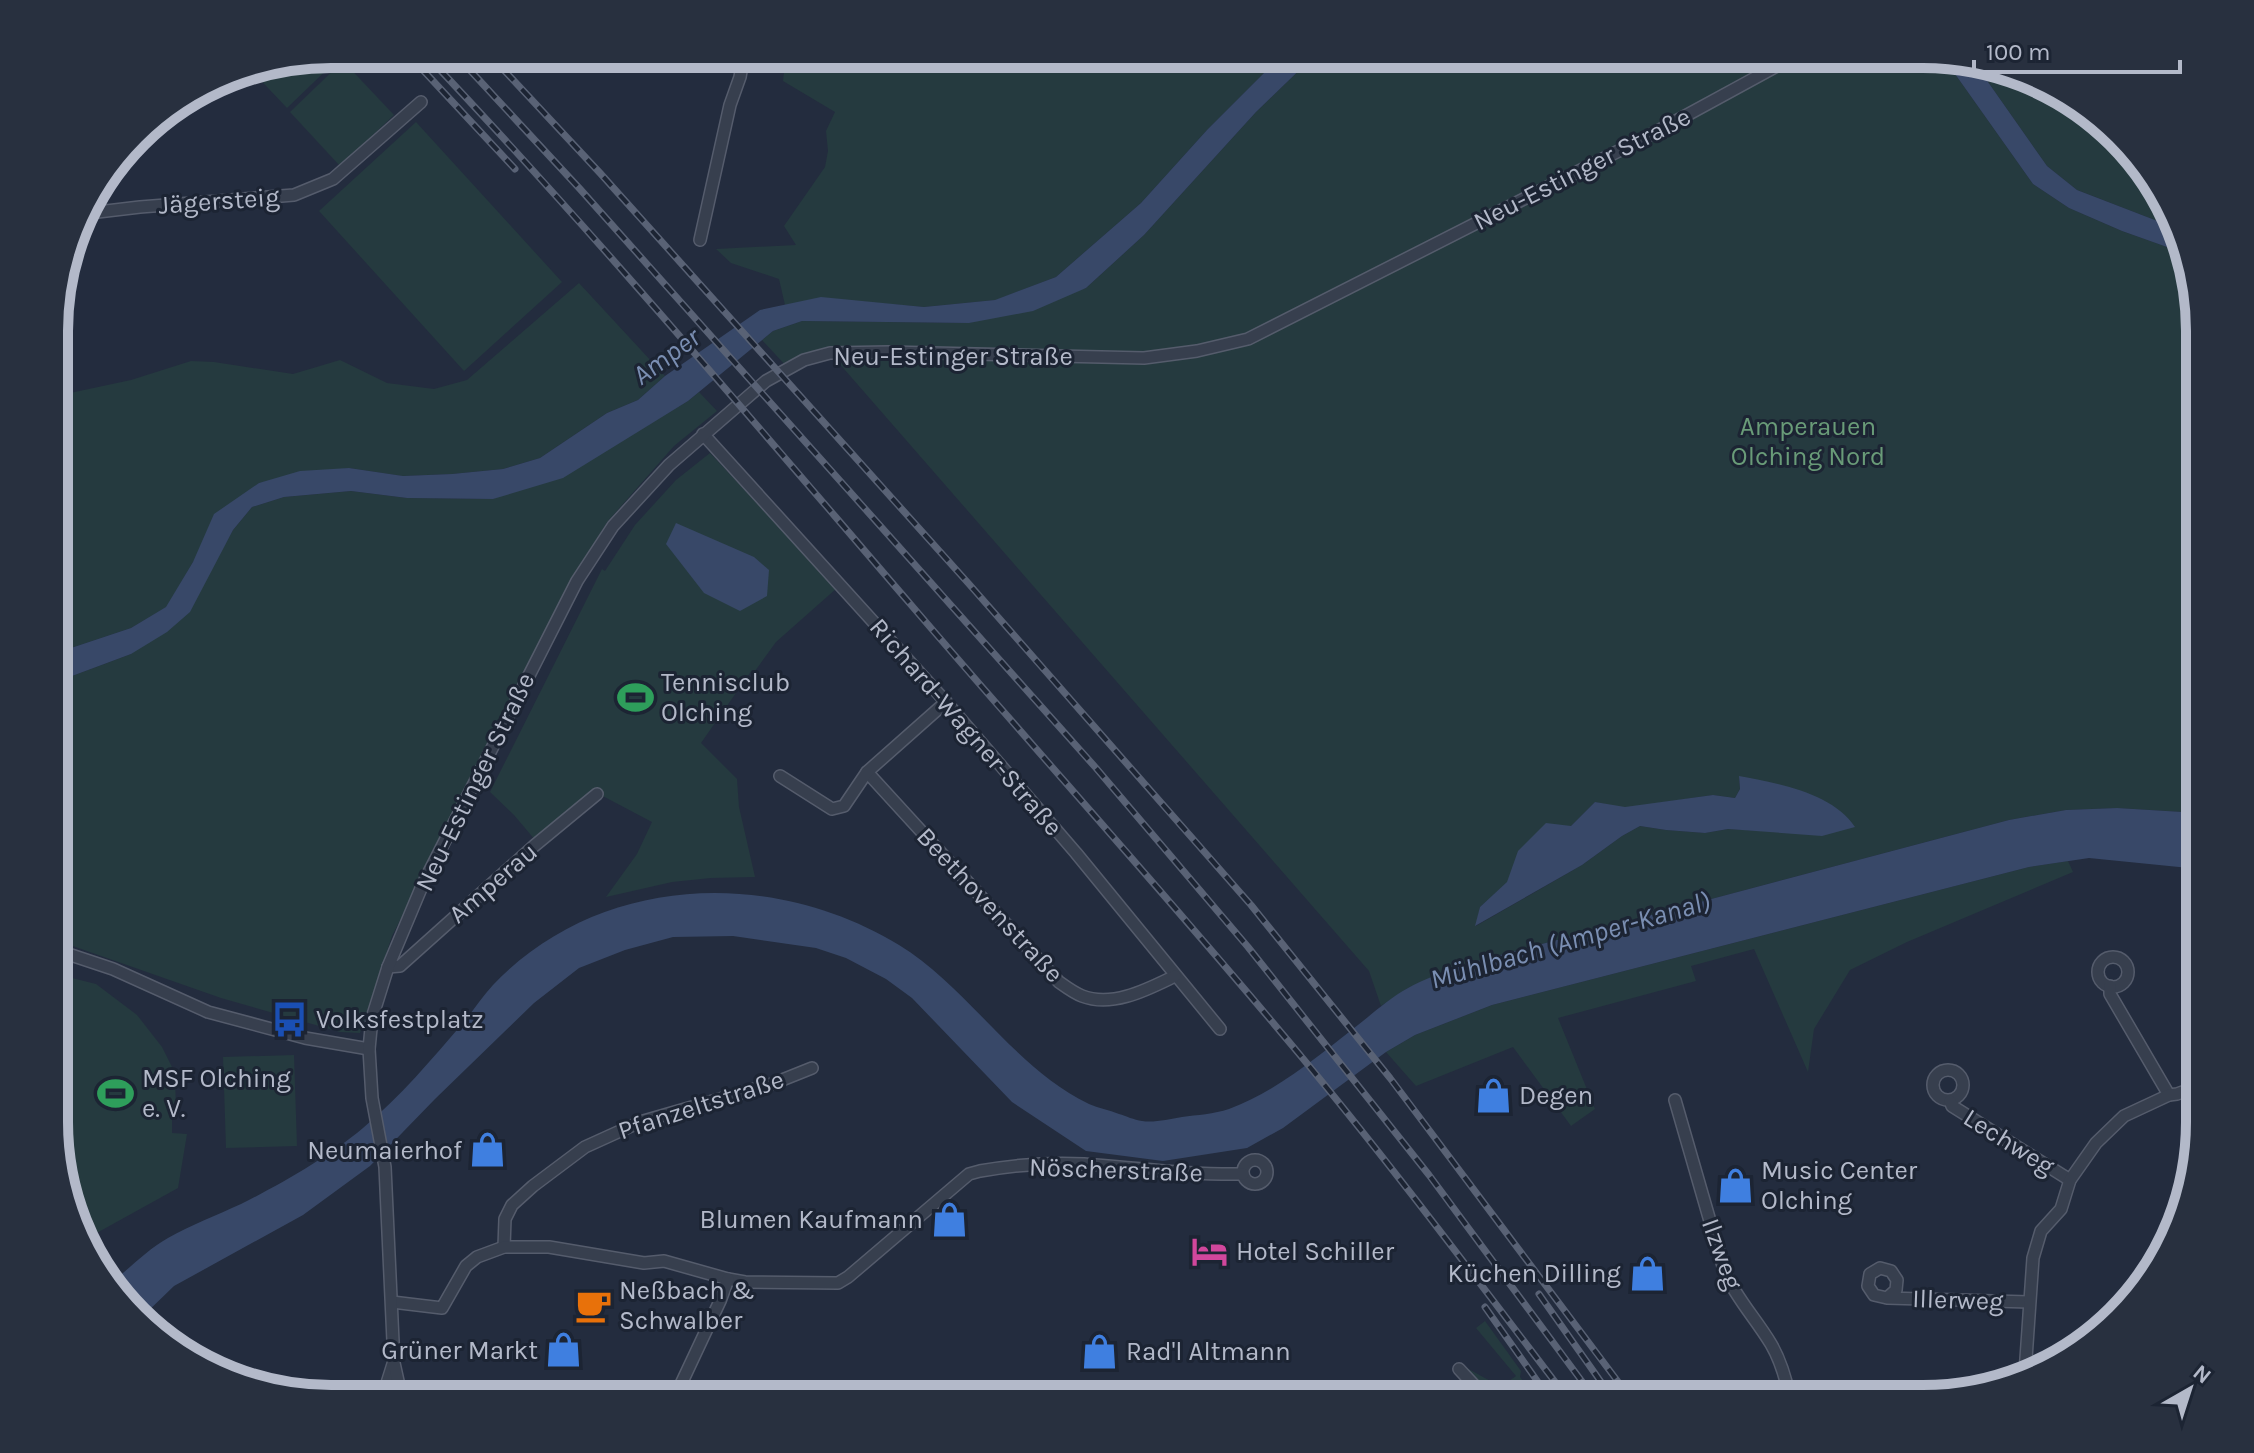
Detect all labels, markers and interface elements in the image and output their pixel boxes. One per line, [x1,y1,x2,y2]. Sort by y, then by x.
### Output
scale bar [1974,24,2180,74]
text: 100 m [1986,38,2051,66]
street label: Neu-Estinger Straße [1468,101,1696,237]
street label: Jägersteig [157,181,281,221]
water label: Amper [626,320,707,392]
street label: Neu-Estinger Straße [833,341,1073,372]
park label: Amperauen Olching Nord [1731,411,1885,472]
street label: Richard-Wagner-Straße [863,612,1069,842]
place label: Tennisclub Olching [661,667,790,728]
street label: Neu-Estinger Straße [409,668,541,896]
sports icon: Tennisclub Olching [616,678,654,716]
street label: Beethovenstraße [910,821,1070,989]
street label: Amperau [442,836,544,930]
water label: Mühlbach (Amper-Kanal) [1426,884,1714,996]
bus stop icon: Volksfestplatz [271,1000,309,1038]
place label: Volksfestplatz [316,1004,483,1035]
place label: MSF Olching e. V. [142,1063,291,1124]
street label: Pfanzeltstraße [614,1064,788,1146]
sports icon: MSF Olching e. V. [97,1074,135,1112]
shop icon: Degen [1474,1076,1512,1114]
place label: Degen [1519,1080,1593,1111]
street label: Lechweg [1958,1102,2061,1182]
shop icon: Neumaierhof [469,1131,507,1169]
place label: Neumaierhof [307,1135,463,1166]
street label: Nöscherstraße [1029,1151,1203,1189]
place label: Music Center Olching [1761,1155,1918,1216]
shop icon: Music Center Olching [1716,1166,1754,1204]
shop icon: Blumen Kaufmann [930,1200,968,1238]
place label: Blumen Kaufmann [700,1204,923,1235]
street label: Ilzweg [1695,1214,1749,1294]
hotel icon: Hotel Schiller [1191,1232,1229,1270]
place label: Hotel Schiller [1236,1236,1395,1267]
shop icon: Küchen Dilling [1628,1254,1666,1292]
place label: Küchen Dilling [1448,1258,1621,1289]
place label: Neßbach & Schwalber [619,1275,755,1336]
street label: Illerweg [1912,1283,2005,1317]
cafe icon: Neßbach & Schwalber [574,1286,612,1324]
shop icon: Grüner Markt [545,1331,583,1369]
shop icon: Rad'l Altmann [1081,1332,1119,1370]
place label: Grüner Markt [381,1335,538,1366]
place label: Rad'l Altmann [1126,1336,1291,1367]
north arrow [2150,1349,2230,1429]
text: N [2188,1359,2216,1389]

